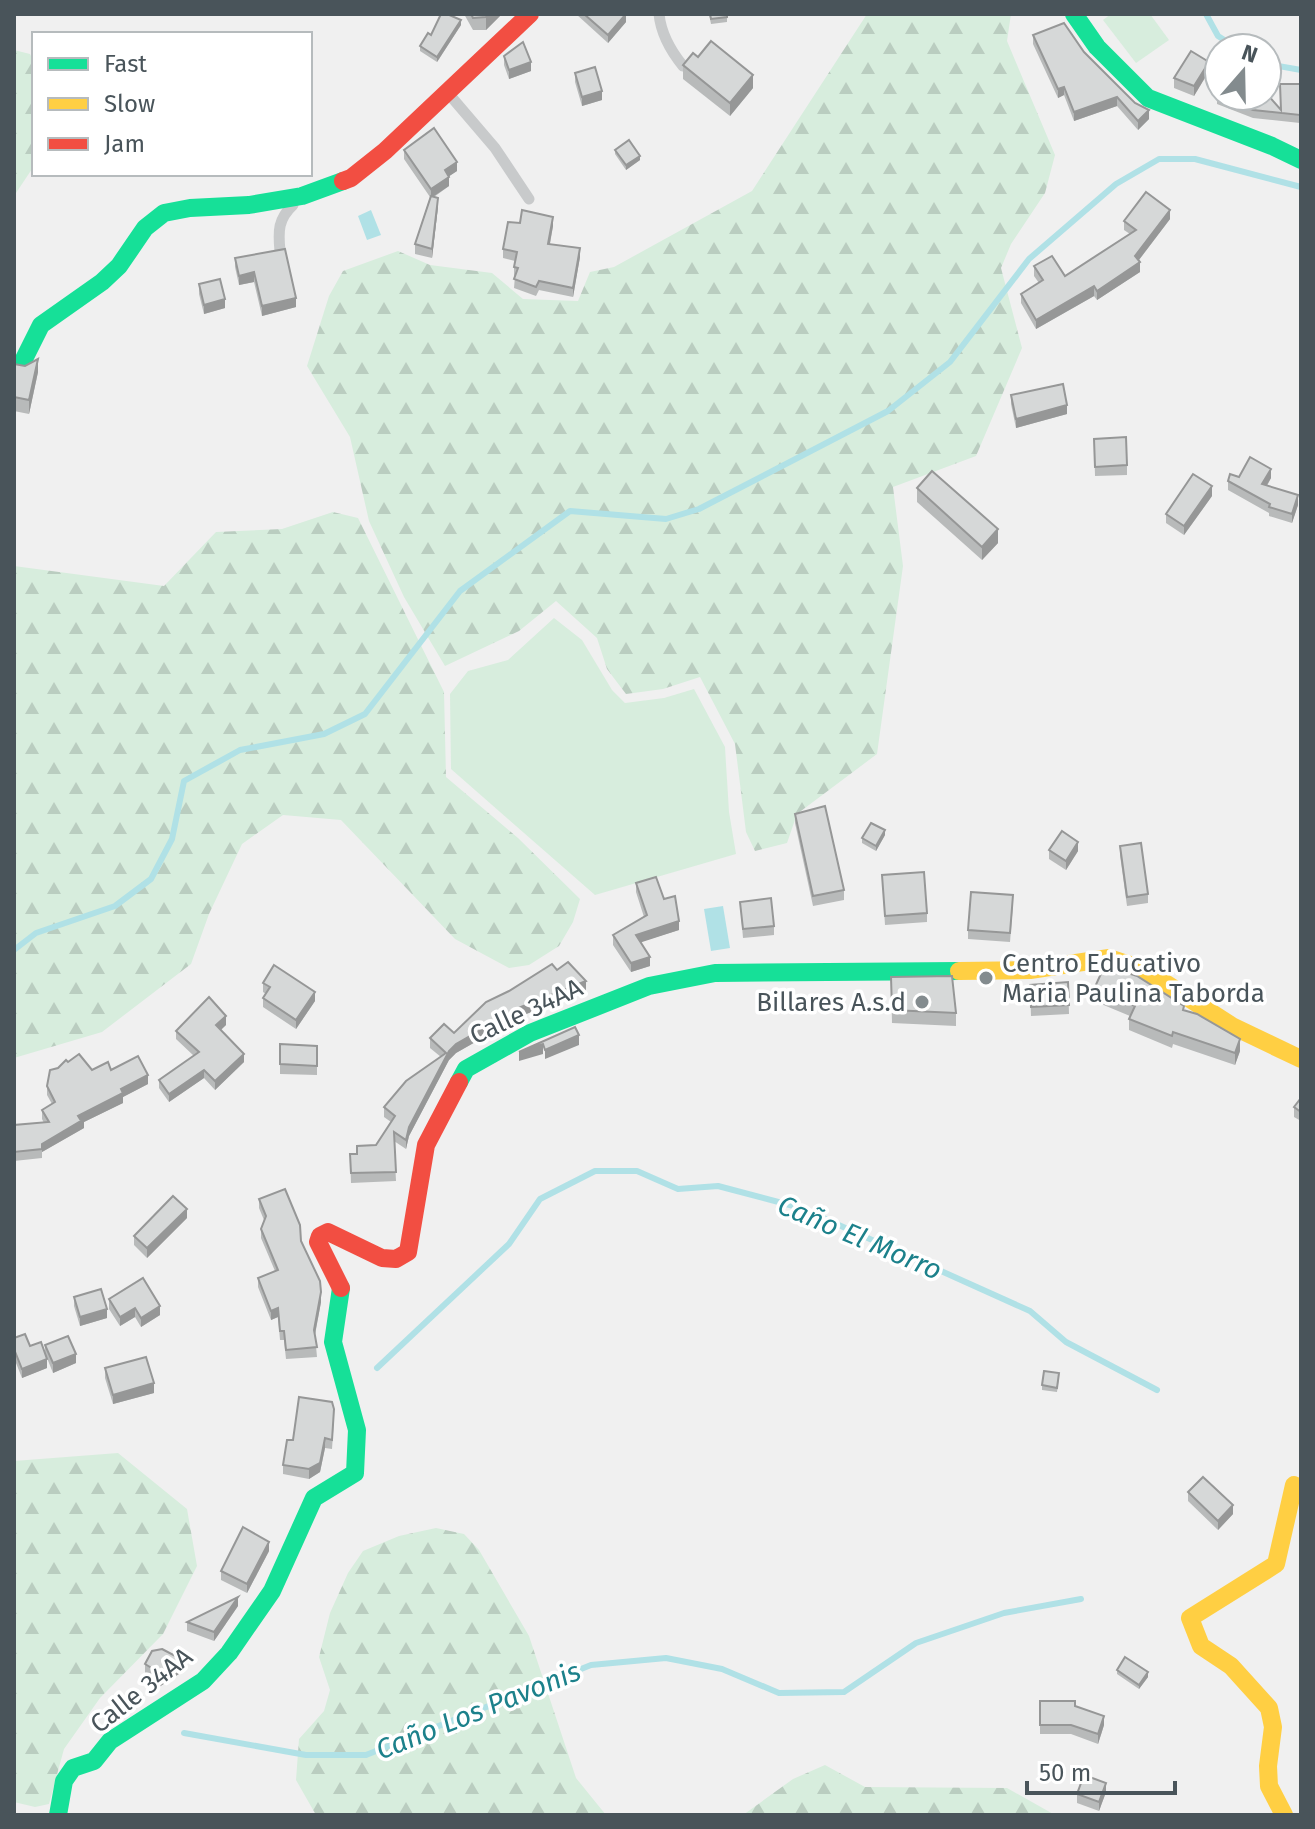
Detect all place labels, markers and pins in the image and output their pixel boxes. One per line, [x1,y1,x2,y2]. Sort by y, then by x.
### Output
place label: Centro Educativo Maria Paulina Taborda [1002,948,1265,1009]
marker: Centro Educativo Maria Paulina Taborda [977,969,995,987]
place label: Billares A.s.d [756,987,906,1018]
marker: Billares A.s.d [913,993,931,1011]

